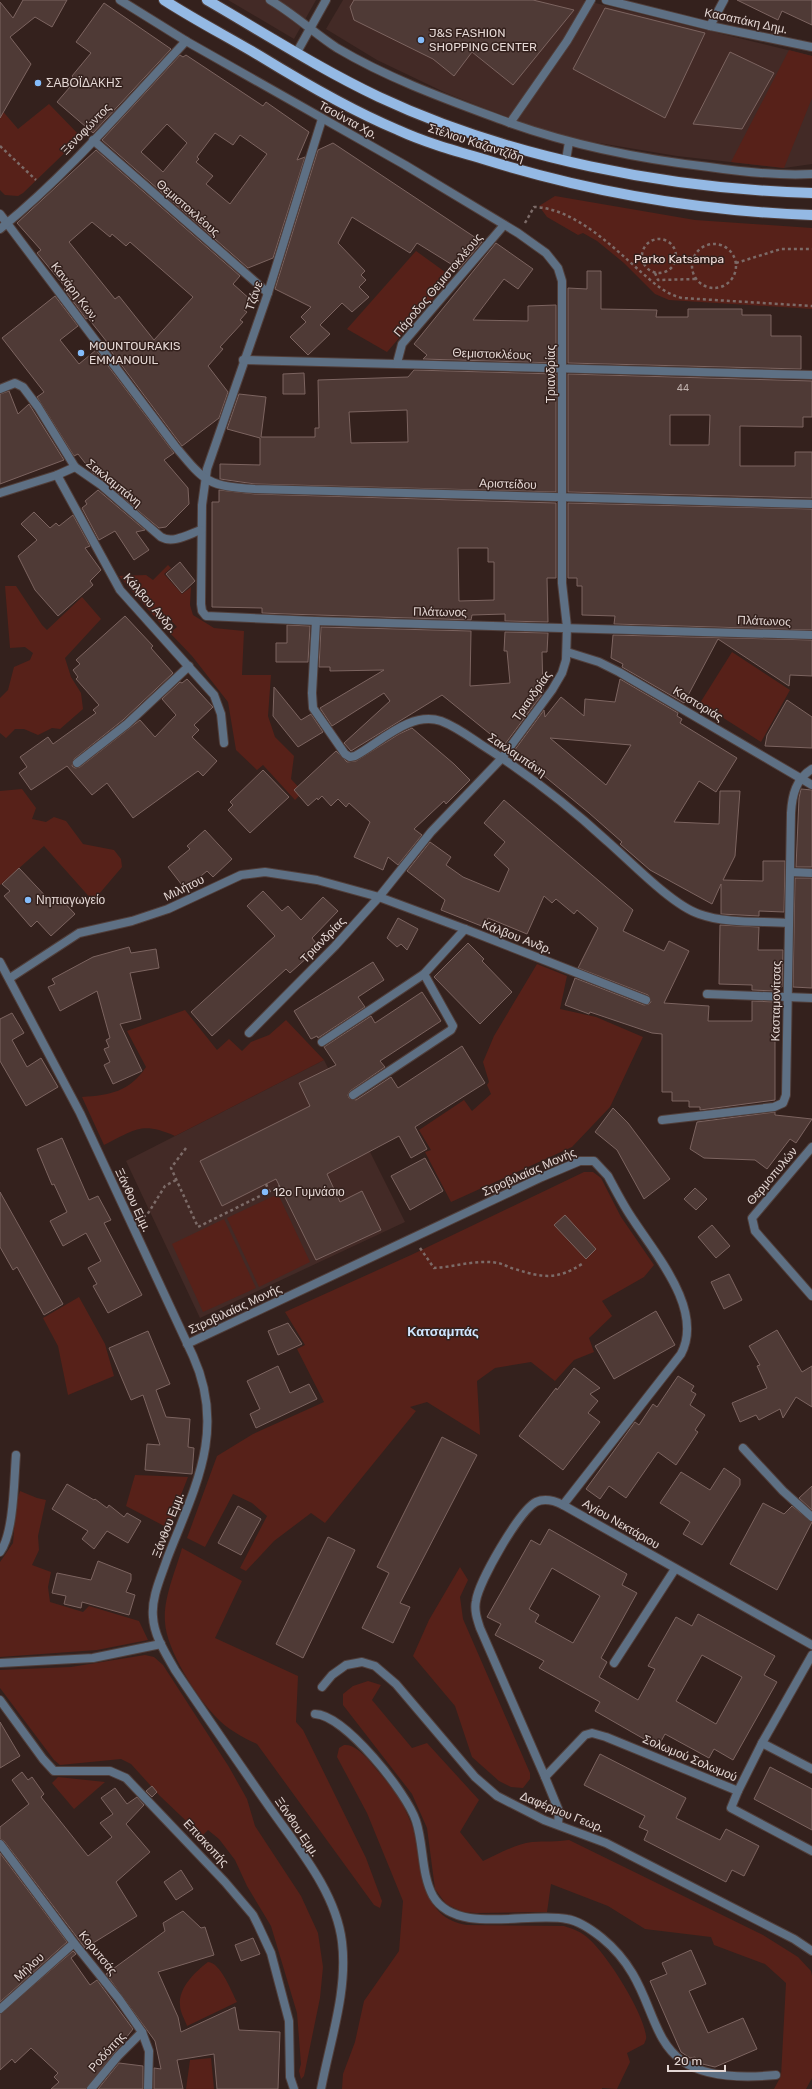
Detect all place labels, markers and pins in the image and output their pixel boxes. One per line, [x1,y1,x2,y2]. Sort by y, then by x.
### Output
place label: J&S FASHION SHOPPING CENTER [429,26,537,54]
marker: J&S FASHION SHOPPING CENTER [416,35,426,45]
place label: ΣΑΒΟΪΔΑΚΗΣ [46,76,122,90]
marker: ΣΑΒΟΪΔΑΚΗΣ [33,78,43,88]
place label: MOUNTOURAKIS EMMANOUIL [89,339,181,367]
marker: MOUNTOURAKIS EMMANOUIL [76,348,86,358]
place label: Νηπιαγωγείο [36,893,106,907]
marker: Νηπιαγωγείο [23,895,33,905]
place label: 12o Γυμνάσιο [273,1185,345,1199]
marker: 12o Γυμνάσιο [260,1187,270,1197]

